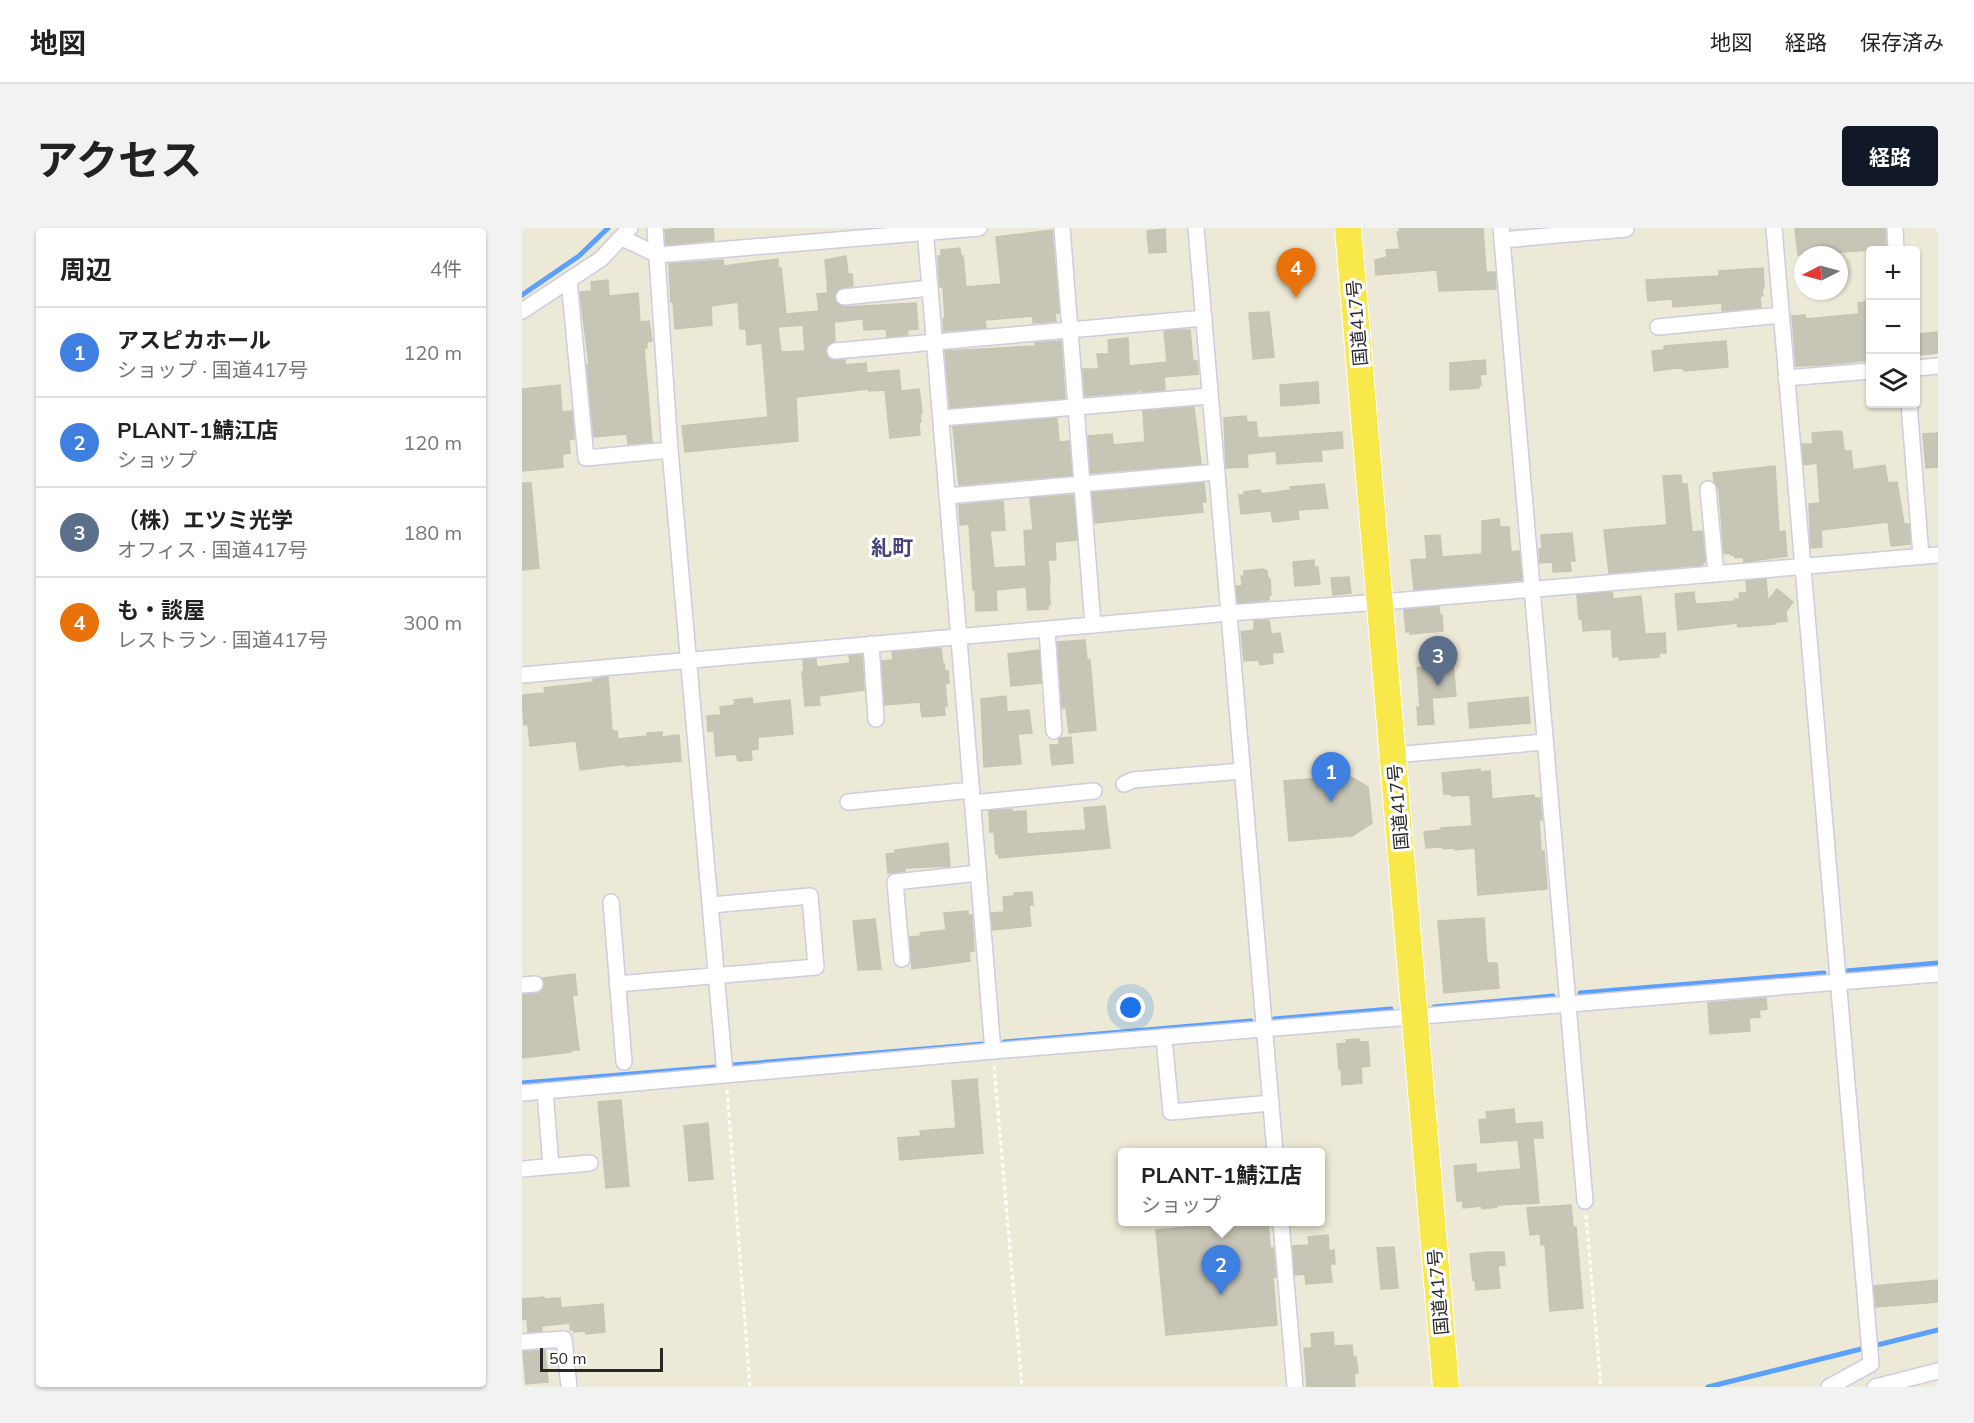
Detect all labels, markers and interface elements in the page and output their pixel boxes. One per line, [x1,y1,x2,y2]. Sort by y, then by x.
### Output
text: 地図 [30,25,86,60]
text: 地図 [1710,29,1752,55]
text: 経路 [1785,29,1827,55]
text: 保存済み [1860,29,1944,55]
button: 経路 [1842,126,1938,186]
text: アクセス [36,133,202,186]
north arrow [1794,246,1848,300]
map controls [1866,246,1920,408]
button: + [1866,246,1920,300]
pin: 4 [1276,248,1316,298]
text: 周辺 [60,253,112,286]
text: 4件 [430,256,462,281]
street label: 国道417号 [1342,279,1372,367]
button: − [1866,300,1920,354]
text: アスピカホール [117,326,271,354]
text: 1 [74,340,86,365]
text: 120 m [403,340,462,365]
button: layers [1866,354,1920,408]
text: ショップ · 国道417号 [117,357,308,382]
text: PLANT-1鯖江店 [117,416,278,444]
text: 2 [74,430,86,455]
text: 120 m [403,430,462,455]
text: ショップ [117,447,197,472]
text: （株）エツミ光学 [117,506,293,534]
text: 3 [74,520,86,545]
text: 180 m [403,520,462,545]
district label: 糺町 [871,534,913,560]
text: オフィス · 国道417号 [117,537,308,562]
text: も・談屋 [117,596,205,624]
text: 4 [74,610,86,635]
text: 300 m [403,610,462,635]
text: レストラン · 国道417号 [117,627,328,652]
pin: 3 [1418,636,1458,686]
pin: 1 [1312,752,1350,802]
street label: 国道417号 [1383,763,1413,851]
your location [1116,993,1145,1022]
popup [1118,1148,1325,1226]
text: PLANT-1鯖江店 [1141,1161,1302,1189]
text: ショップ [1141,1192,1221,1217]
pin: 2 [1202,1246,1240,1295]
street label: 国道417号 [1423,1248,1453,1336]
scale bar [540,1345,663,1372]
text: 50 m [549,1348,586,1368]

